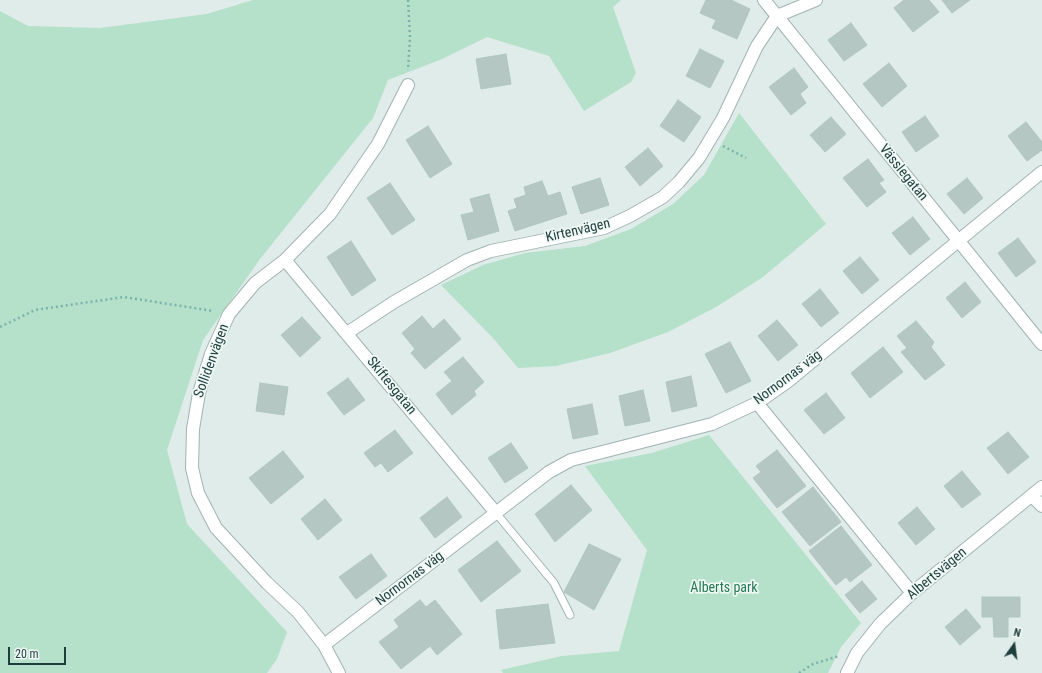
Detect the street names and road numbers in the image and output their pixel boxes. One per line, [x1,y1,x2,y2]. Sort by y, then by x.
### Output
street label: Vässlegatan [875,141,931,205]
street label: Kirtenvägen [544,215,612,247]
street label: Sollidenvägen [191,322,233,400]
street label: Nornornas väg [751,347,825,409]
street label: Skiftesgatan [363,354,419,418]
street label: Albertsvägen [904,544,970,604]
street label: Nornornas väg [373,548,447,610]

